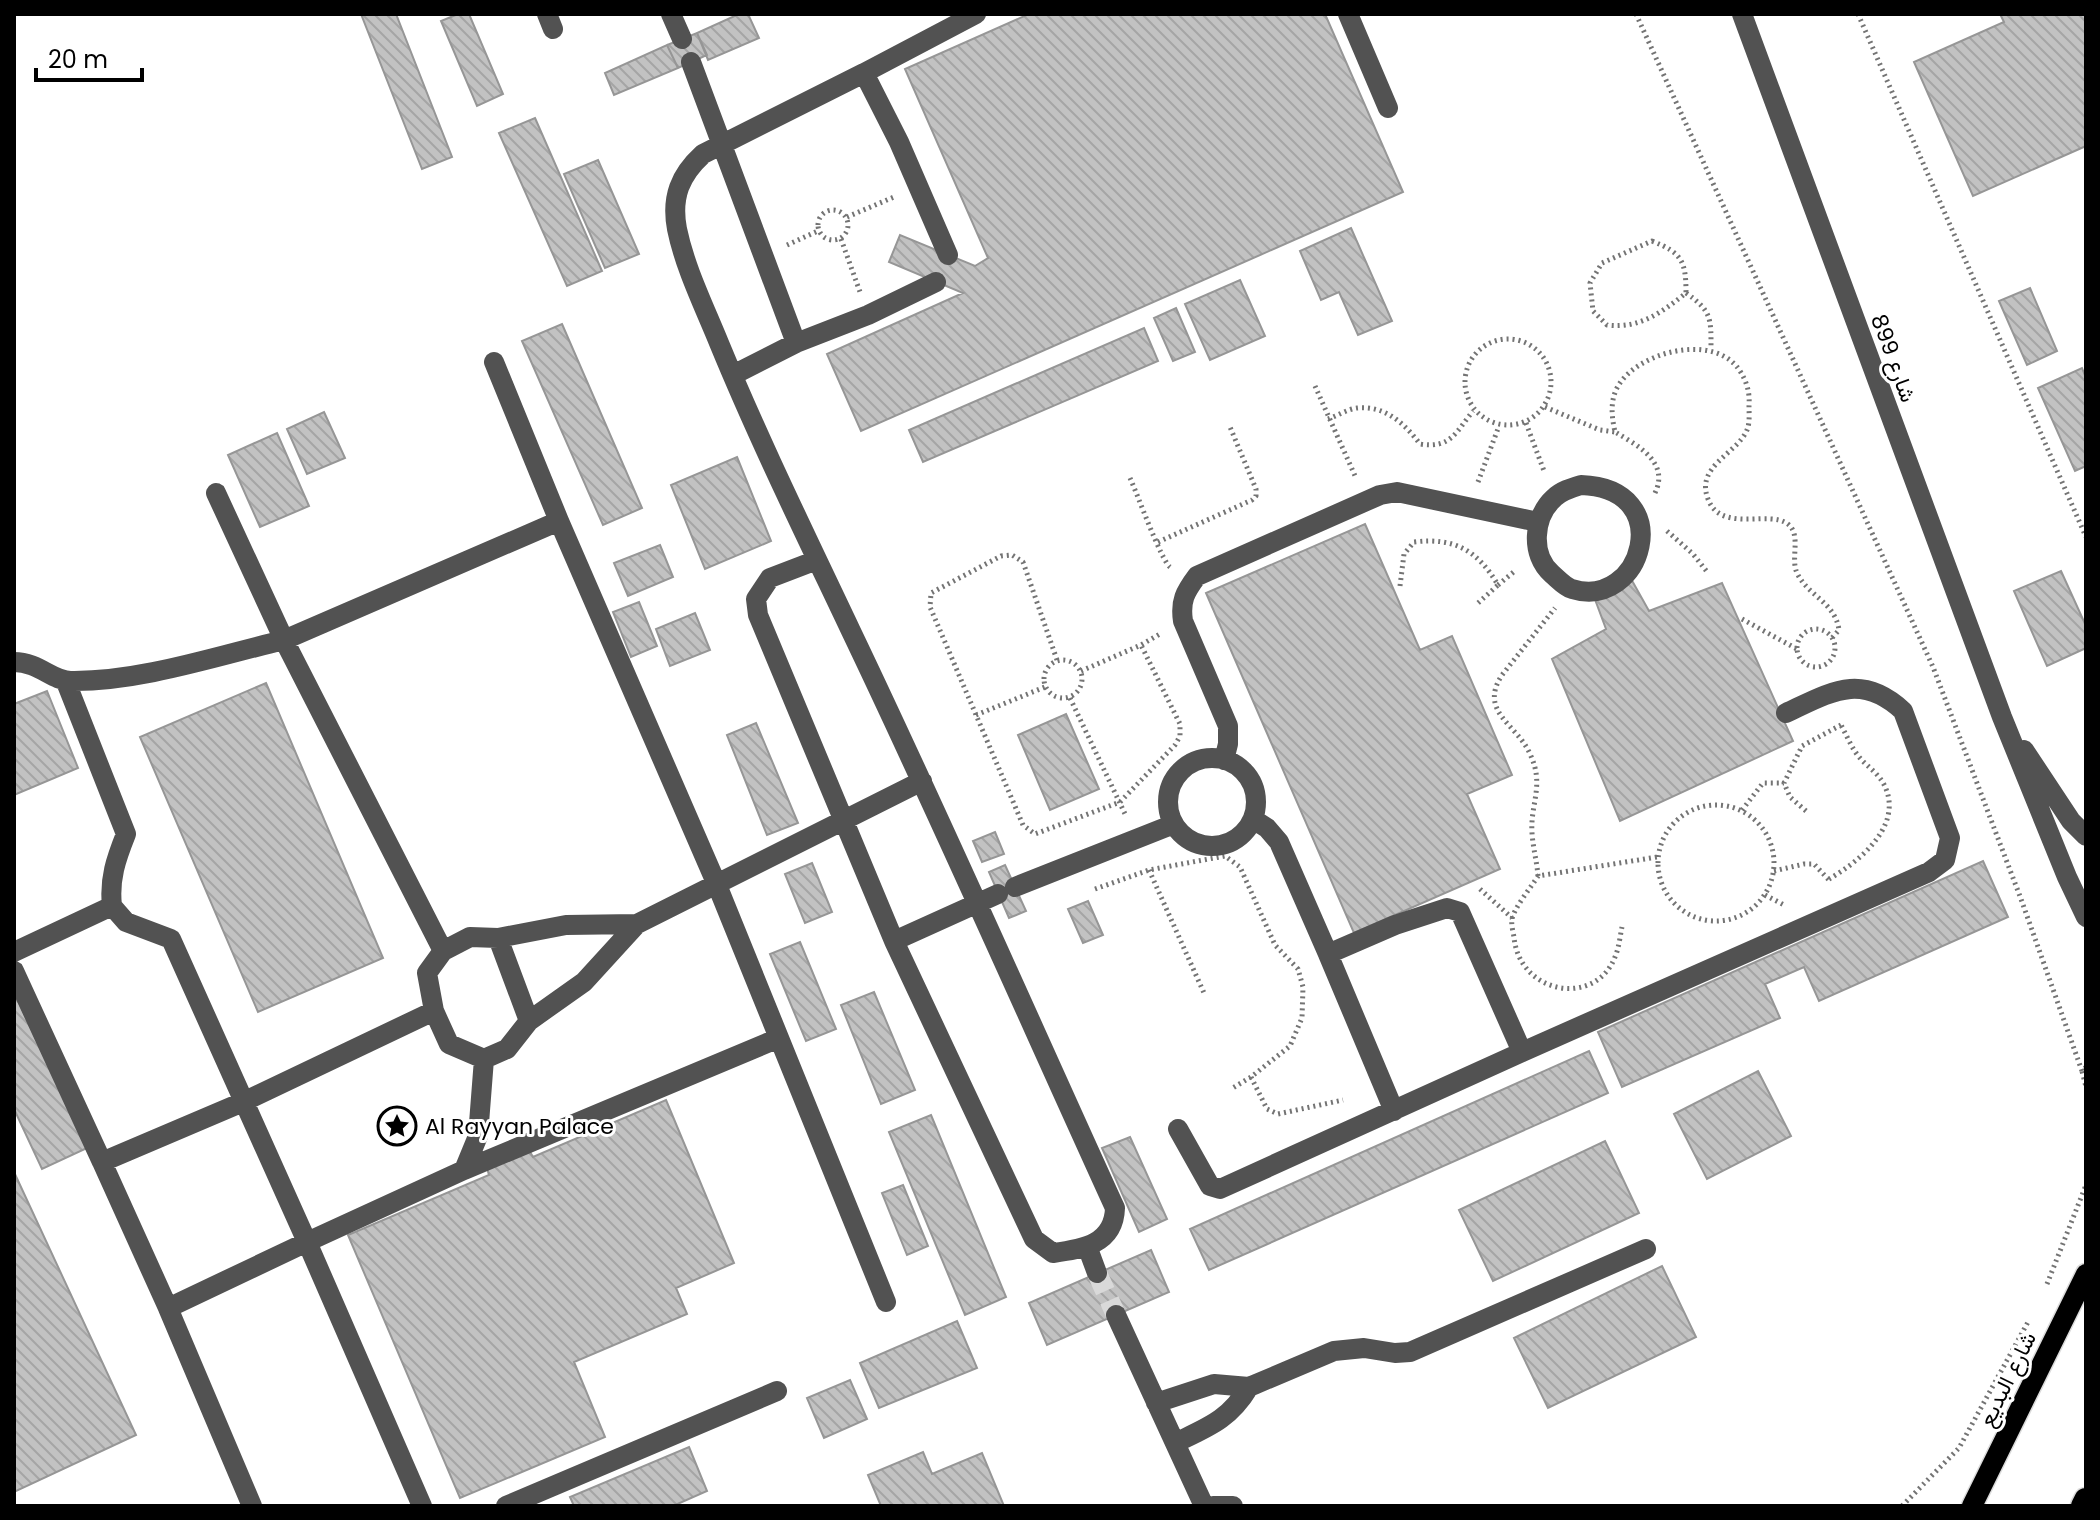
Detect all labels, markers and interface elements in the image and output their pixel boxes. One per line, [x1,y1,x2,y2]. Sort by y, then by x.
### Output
scale bar [36,32,142,82]
text: 20 m [48,43,108,76]
street label: شارع 899 [1863,310,1924,407]
place icon: Al Rayyan Palace [376,1105,418,1147]
place label: Al Rayyan Palace [425,1111,614,1142]
street label: شارع البديع [1971,1327,2044,1432]

